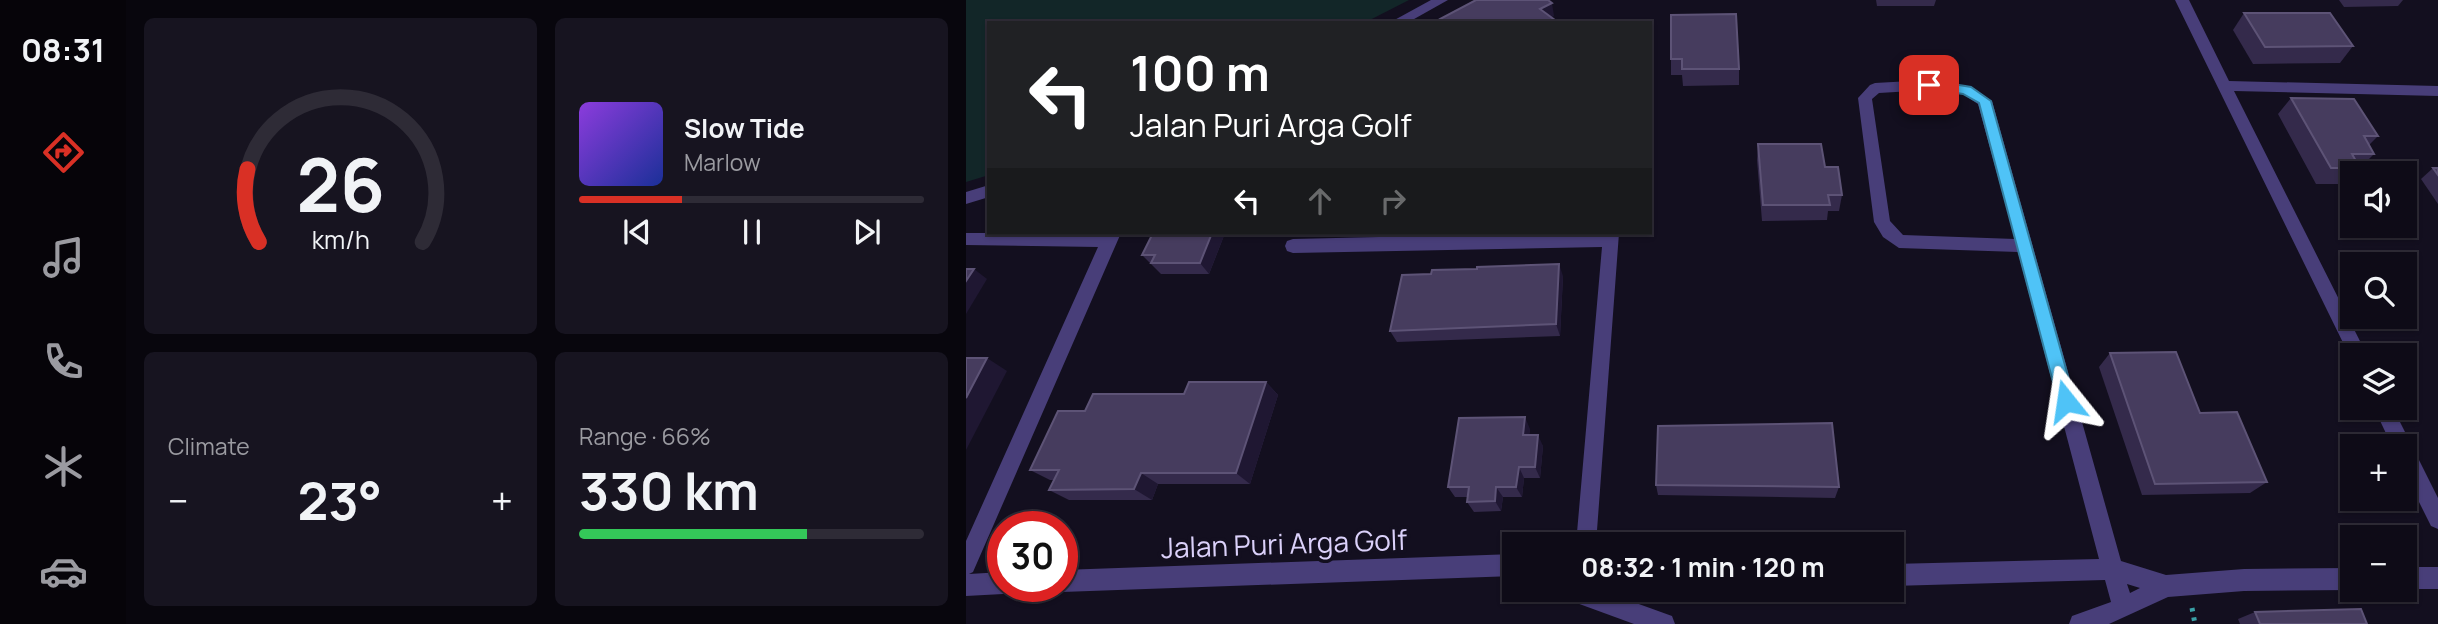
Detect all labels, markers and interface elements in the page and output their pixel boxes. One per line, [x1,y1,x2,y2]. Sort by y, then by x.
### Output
text: 08:31 [21,28,105,72]
text: 100 m [1130,39,1270,106]
icon: left [1015,49,1106,140]
pin [1899,55,1959,115]
icon: arrive [1910,66,1948,104]
text: Jalan Puri Arga Golf [1130,103,1412,147]
text: Slow Tide [684,110,805,146]
icon: directions [39,128,88,177]
text: 26 [296,135,385,235]
text: Marlow [684,146,761,178]
map controls [2340,161,2417,602]
button: sound [2340,161,2417,238]
icon: left [1228,182,1266,220]
icon: ahead [1301,182,1339,220]
icon: right [1374,182,1412,220]
icon: previous [618,213,656,251]
icon: pause [733,213,771,251]
icon: next [848,213,886,251]
text: km/h [311,222,370,257]
icon: music [39,233,88,282]
button: search [2340,252,2417,329]
icon: phone [39,337,88,386]
button: layers [2340,343,2417,420]
position arrow [2029,364,2103,438]
text: Range · 66% [579,420,711,452]
text: Climate [168,430,250,462]
button: + [2340,434,2417,511]
icon: climate [39,442,88,491]
text: 330 km [579,455,759,526]
text: 23° [298,465,382,536]
text: − [168,474,189,526]
text: + [491,474,513,526]
speed limit sign: 30 [987,511,1078,602]
street label: Jalan Puri Arga Golf [1160,520,1408,566]
button: − [2340,525,2417,602]
icon: car [39,547,88,596]
text: 08:32 · 1 min · 120 m [1581,549,1825,585]

